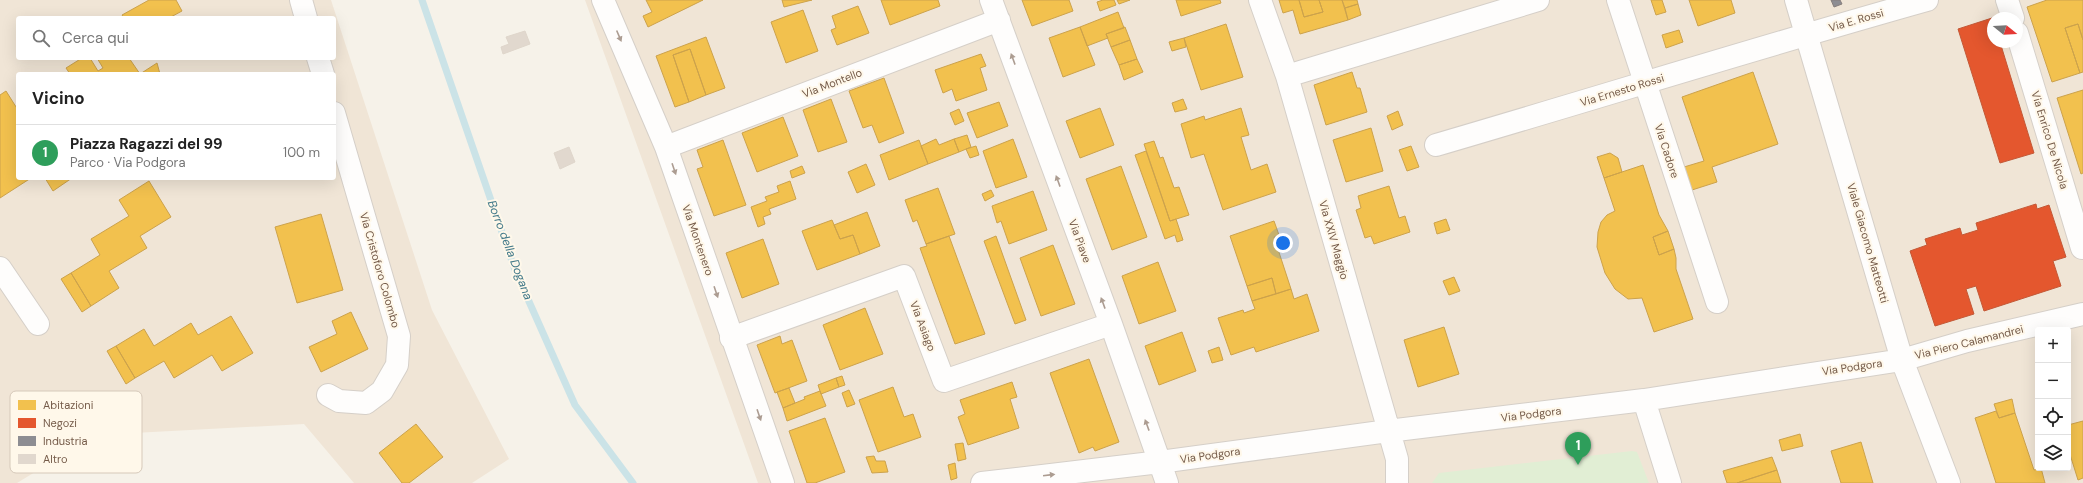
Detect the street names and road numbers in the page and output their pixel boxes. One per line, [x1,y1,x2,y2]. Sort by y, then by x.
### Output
street label: Via E. Rossi [1827,5,1885,35]
street label: Via Montello [800,65,864,101]
street label: Via Ernesto Rossi [1578,71,1666,109]
street label: Via Enrico De Nicola [2028,89,2072,191]
street label: Via Cadore [1652,122,1682,180]
street label: Viale Giacomo Matteotti [1844,181,1892,305]
street label: Via XXIV Maggio [1316,199,1352,281]
street label: Via Montenero [679,203,717,277]
street label: Via Cristoforo Colombo [357,211,403,329]
street label: Via Piave [1066,217,1094,265]
street label: Via Asiago [907,299,939,353]
street label: Via Piero Calamandrei [1913,322,2025,362]
street label: Via Podgora [1821,356,1883,378]
street label: Via Podgora [1500,403,1562,425]
street label: Via Podgora [1179,444,1241,466]

